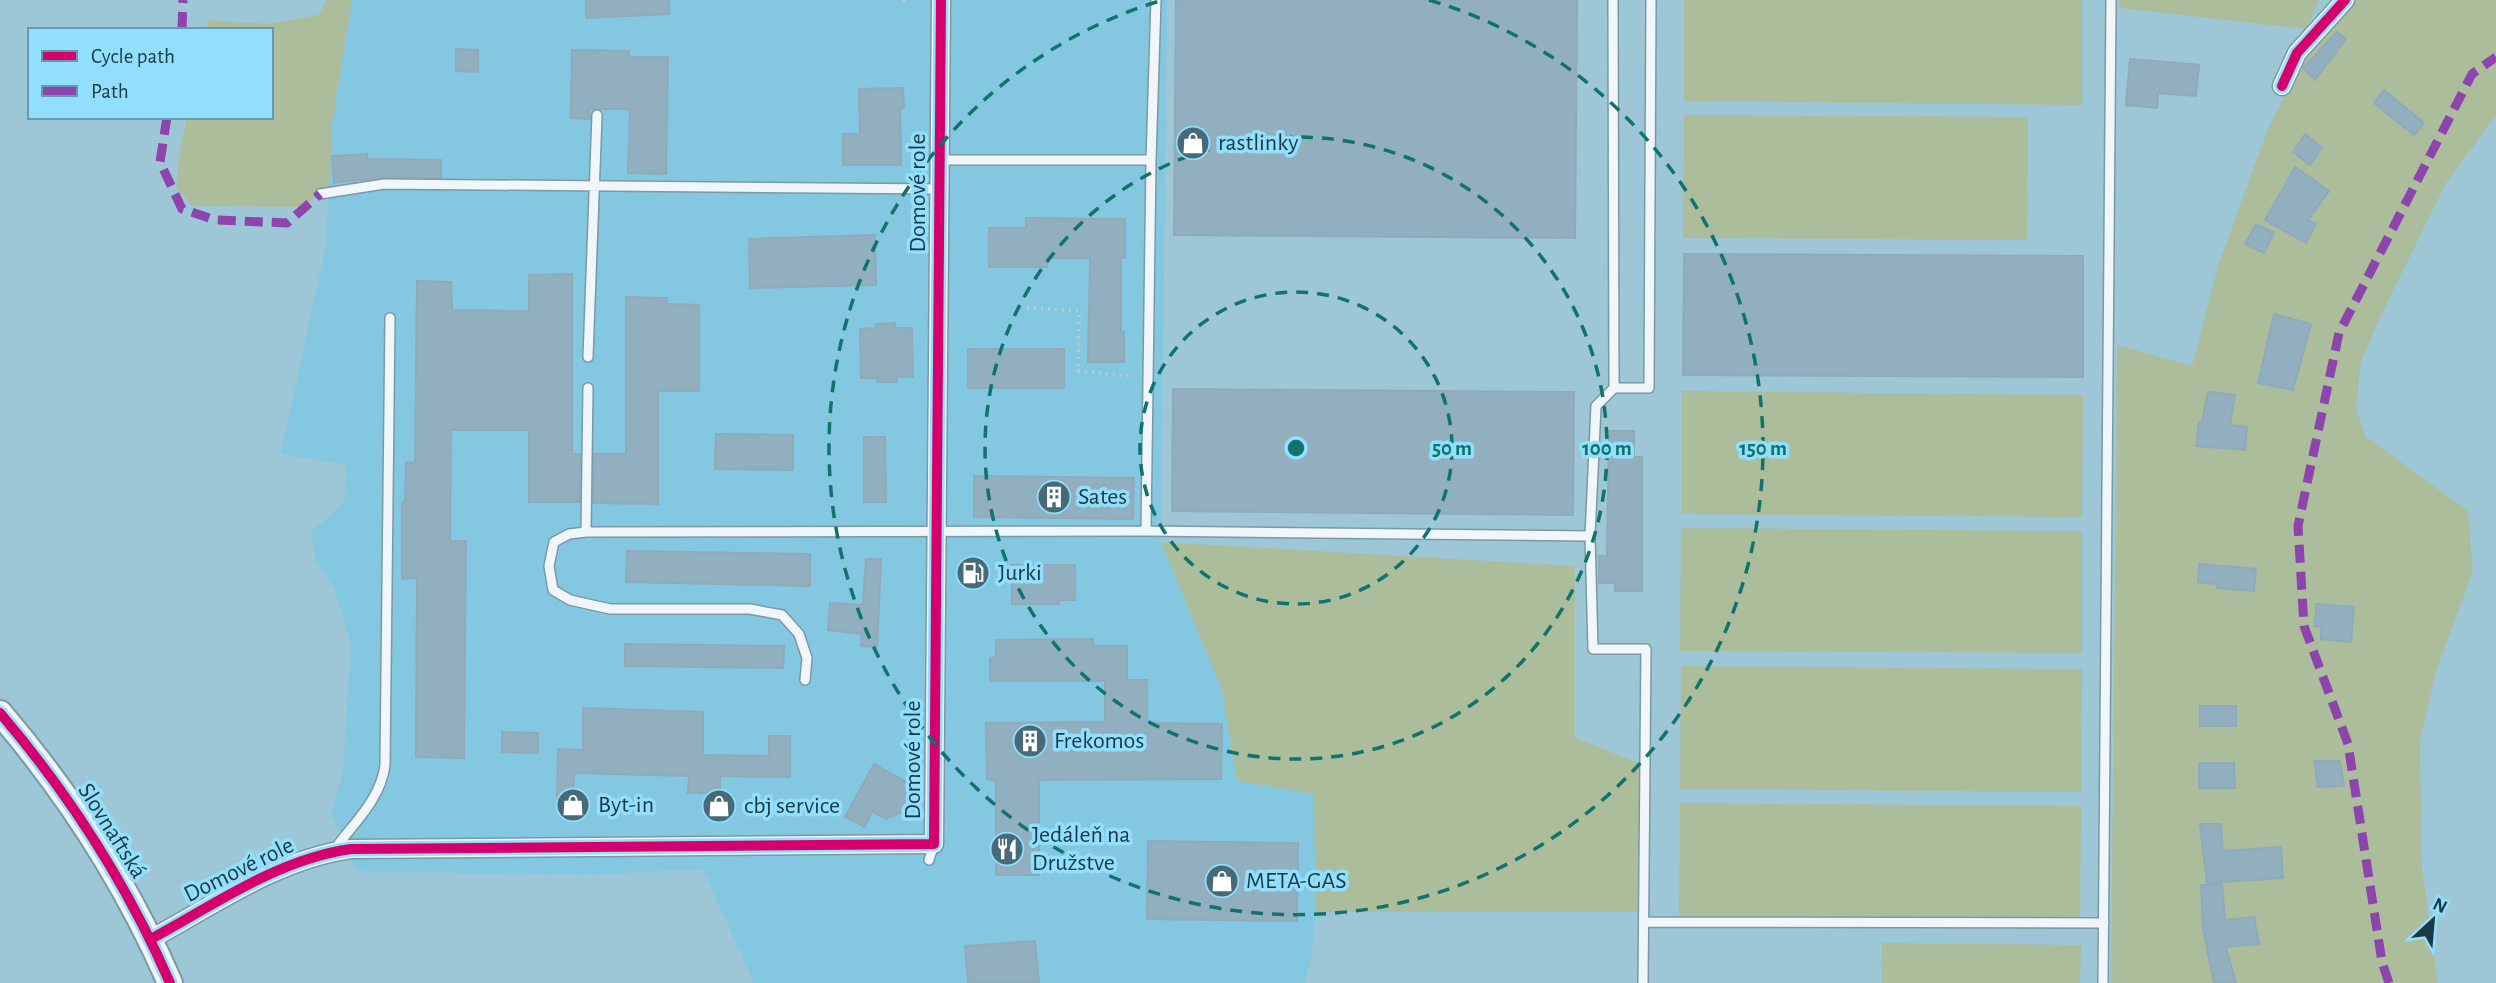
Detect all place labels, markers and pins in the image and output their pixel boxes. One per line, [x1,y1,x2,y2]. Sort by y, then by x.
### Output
shop icon: rastlinky [1174,124,1212,162]
place label: rastlinky [1218,131,1298,155]
centre of rings [1284,436,1308,460]
building icon: Sates [1035,478,1073,516]
place label: Sates [1078,485,1127,509]
fuel station icon: Jurki [954,554,992,592]
place label: Jurki [998,561,1042,585]
building icon: Frekomos [1011,722,1049,760]
place label: Frekomos [1054,729,1144,753]
shop icon: Byt-in [554,786,592,824]
shop icon: cbj service [700,787,738,825]
place label: Byt-in [598,793,654,817]
place label: cbj service [744,794,840,818]
place label: Jedáleň na Družstve [1032,823,1130,875]
restaurant icon: Jedáleň na Družstve [988,830,1026,868]
shop icon: META-GAS [1203,862,1241,900]
place label: META-GAS [1246,869,1347,893]

